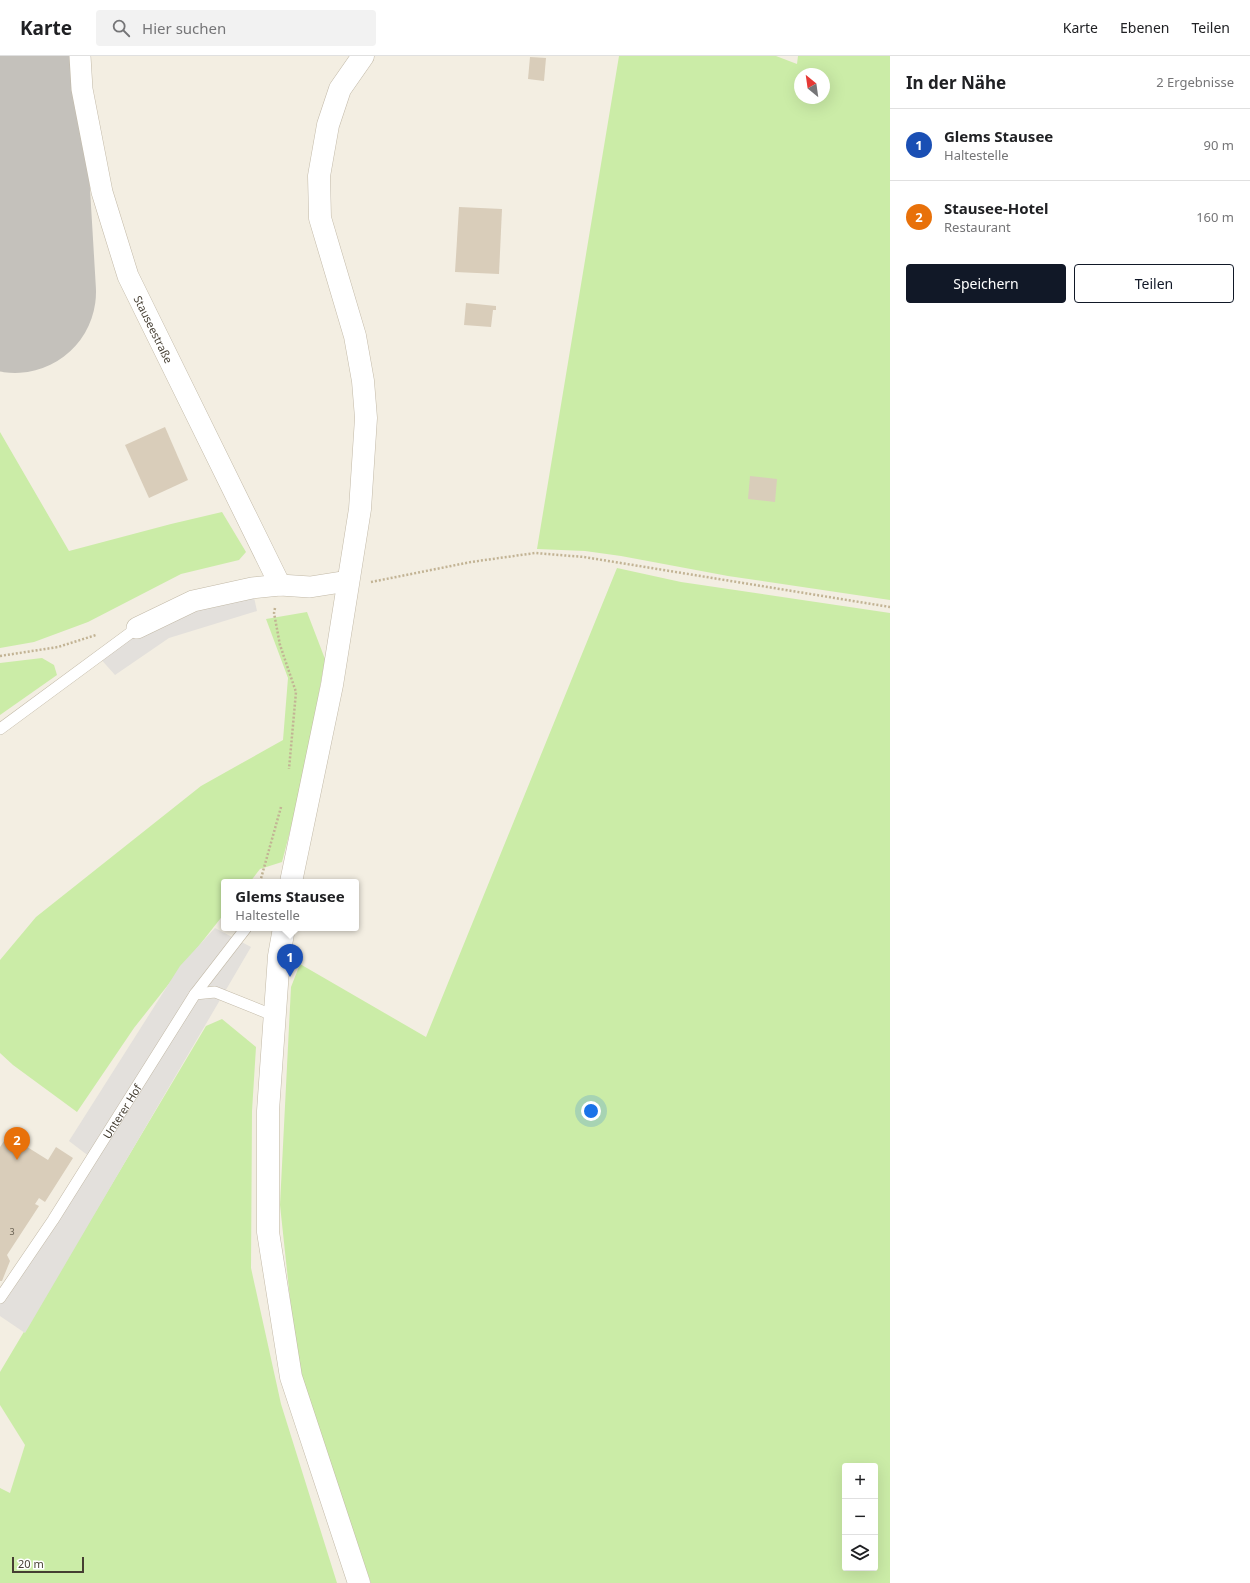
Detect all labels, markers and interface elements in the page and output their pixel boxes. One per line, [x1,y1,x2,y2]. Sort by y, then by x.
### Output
search box [96,10,376,46]
text: Karte [20,15,72,41]
icon: search [110,17,132,39]
text: Hier suchen [142,18,226,38]
text: Karte [1063,18,1098,37]
text: Ebenen [1120,18,1170,37]
text: Teilen [1192,18,1230,37]
north arrow [794,68,830,104]
text: In der Nähe [906,71,1006,94]
text: 2 Ergebnisse [1156,73,1234,91]
text: Glems Stausee [944,126,1053,146]
text: 1 [915,136,923,154]
text: 90 m [1204,136,1234,154]
text: Haltestelle [944,146,1009,164]
text: Stausee-Hotel [944,198,1049,218]
text: 2 [915,208,923,226]
text: 160 m [1196,208,1234,226]
text: Restaurant [944,218,1011,236]
button: Speichern [906,264,1066,303]
button: Teilen [1074,264,1234,303]
street label: Stauseestraße [131,293,177,365]
popup [221,879,359,931]
text: Glems Stausee [235,886,345,906]
text: Haltestelle [235,906,300,924]
pin: 1 [277,944,303,977]
street label: Unterer Hof [99,1080,145,1141]
your location [581,1101,601,1121]
pin: 2 [4,1127,30,1160]
house number: 3 [9,1225,15,1238]
map controls [842,1463,878,1571]
button: + [842,1463,878,1499]
button: − [842,1499,878,1535]
button: layers [842,1535,878,1571]
scale bar [12,1555,84,1574]
text: 20 m [18,1556,44,1571]

